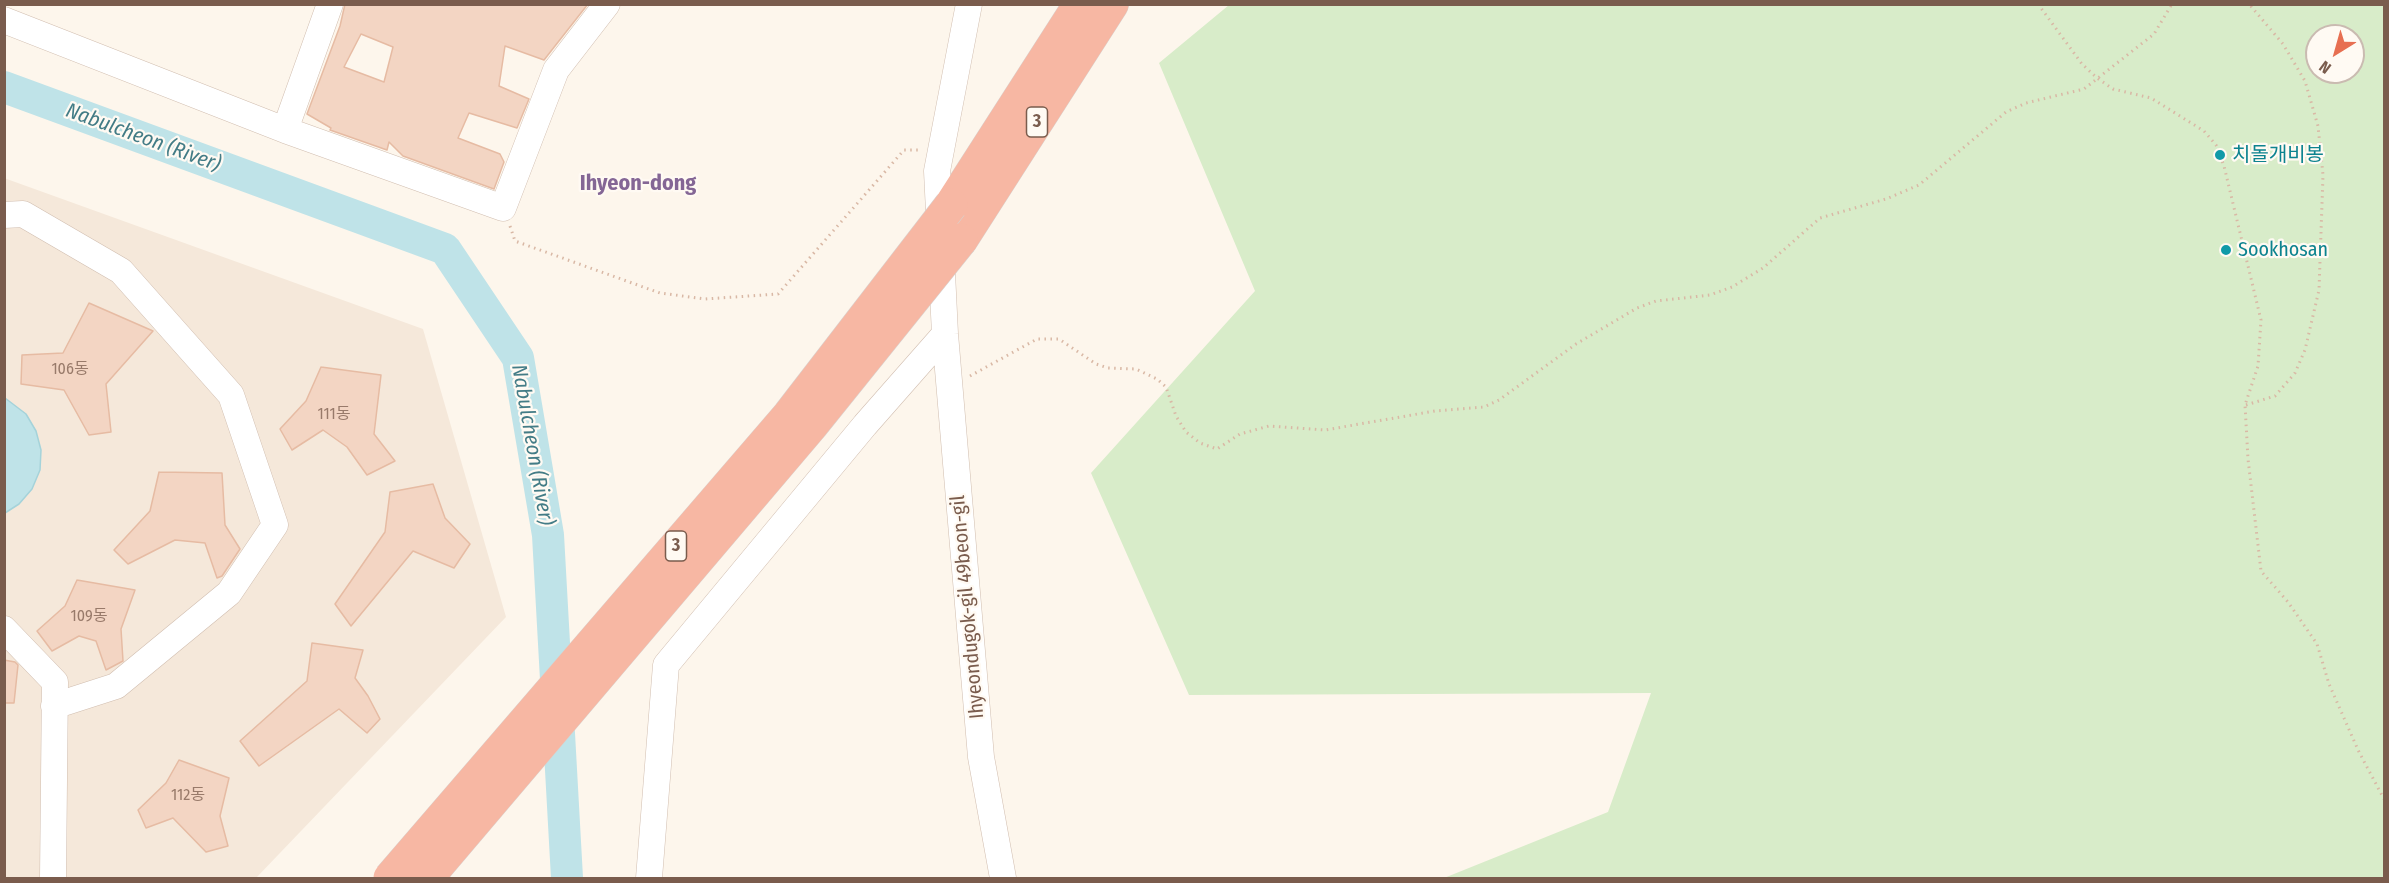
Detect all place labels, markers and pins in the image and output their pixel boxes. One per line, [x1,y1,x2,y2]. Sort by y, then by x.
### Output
place label: 치돌개비봉 [2232,143,2324,167]
marker: 치돌개비봉 [2213,148,2227,162]
place label: Sookhosan [2238,238,2328,262]
marker: Sookhosan [2219,243,2233,257]

